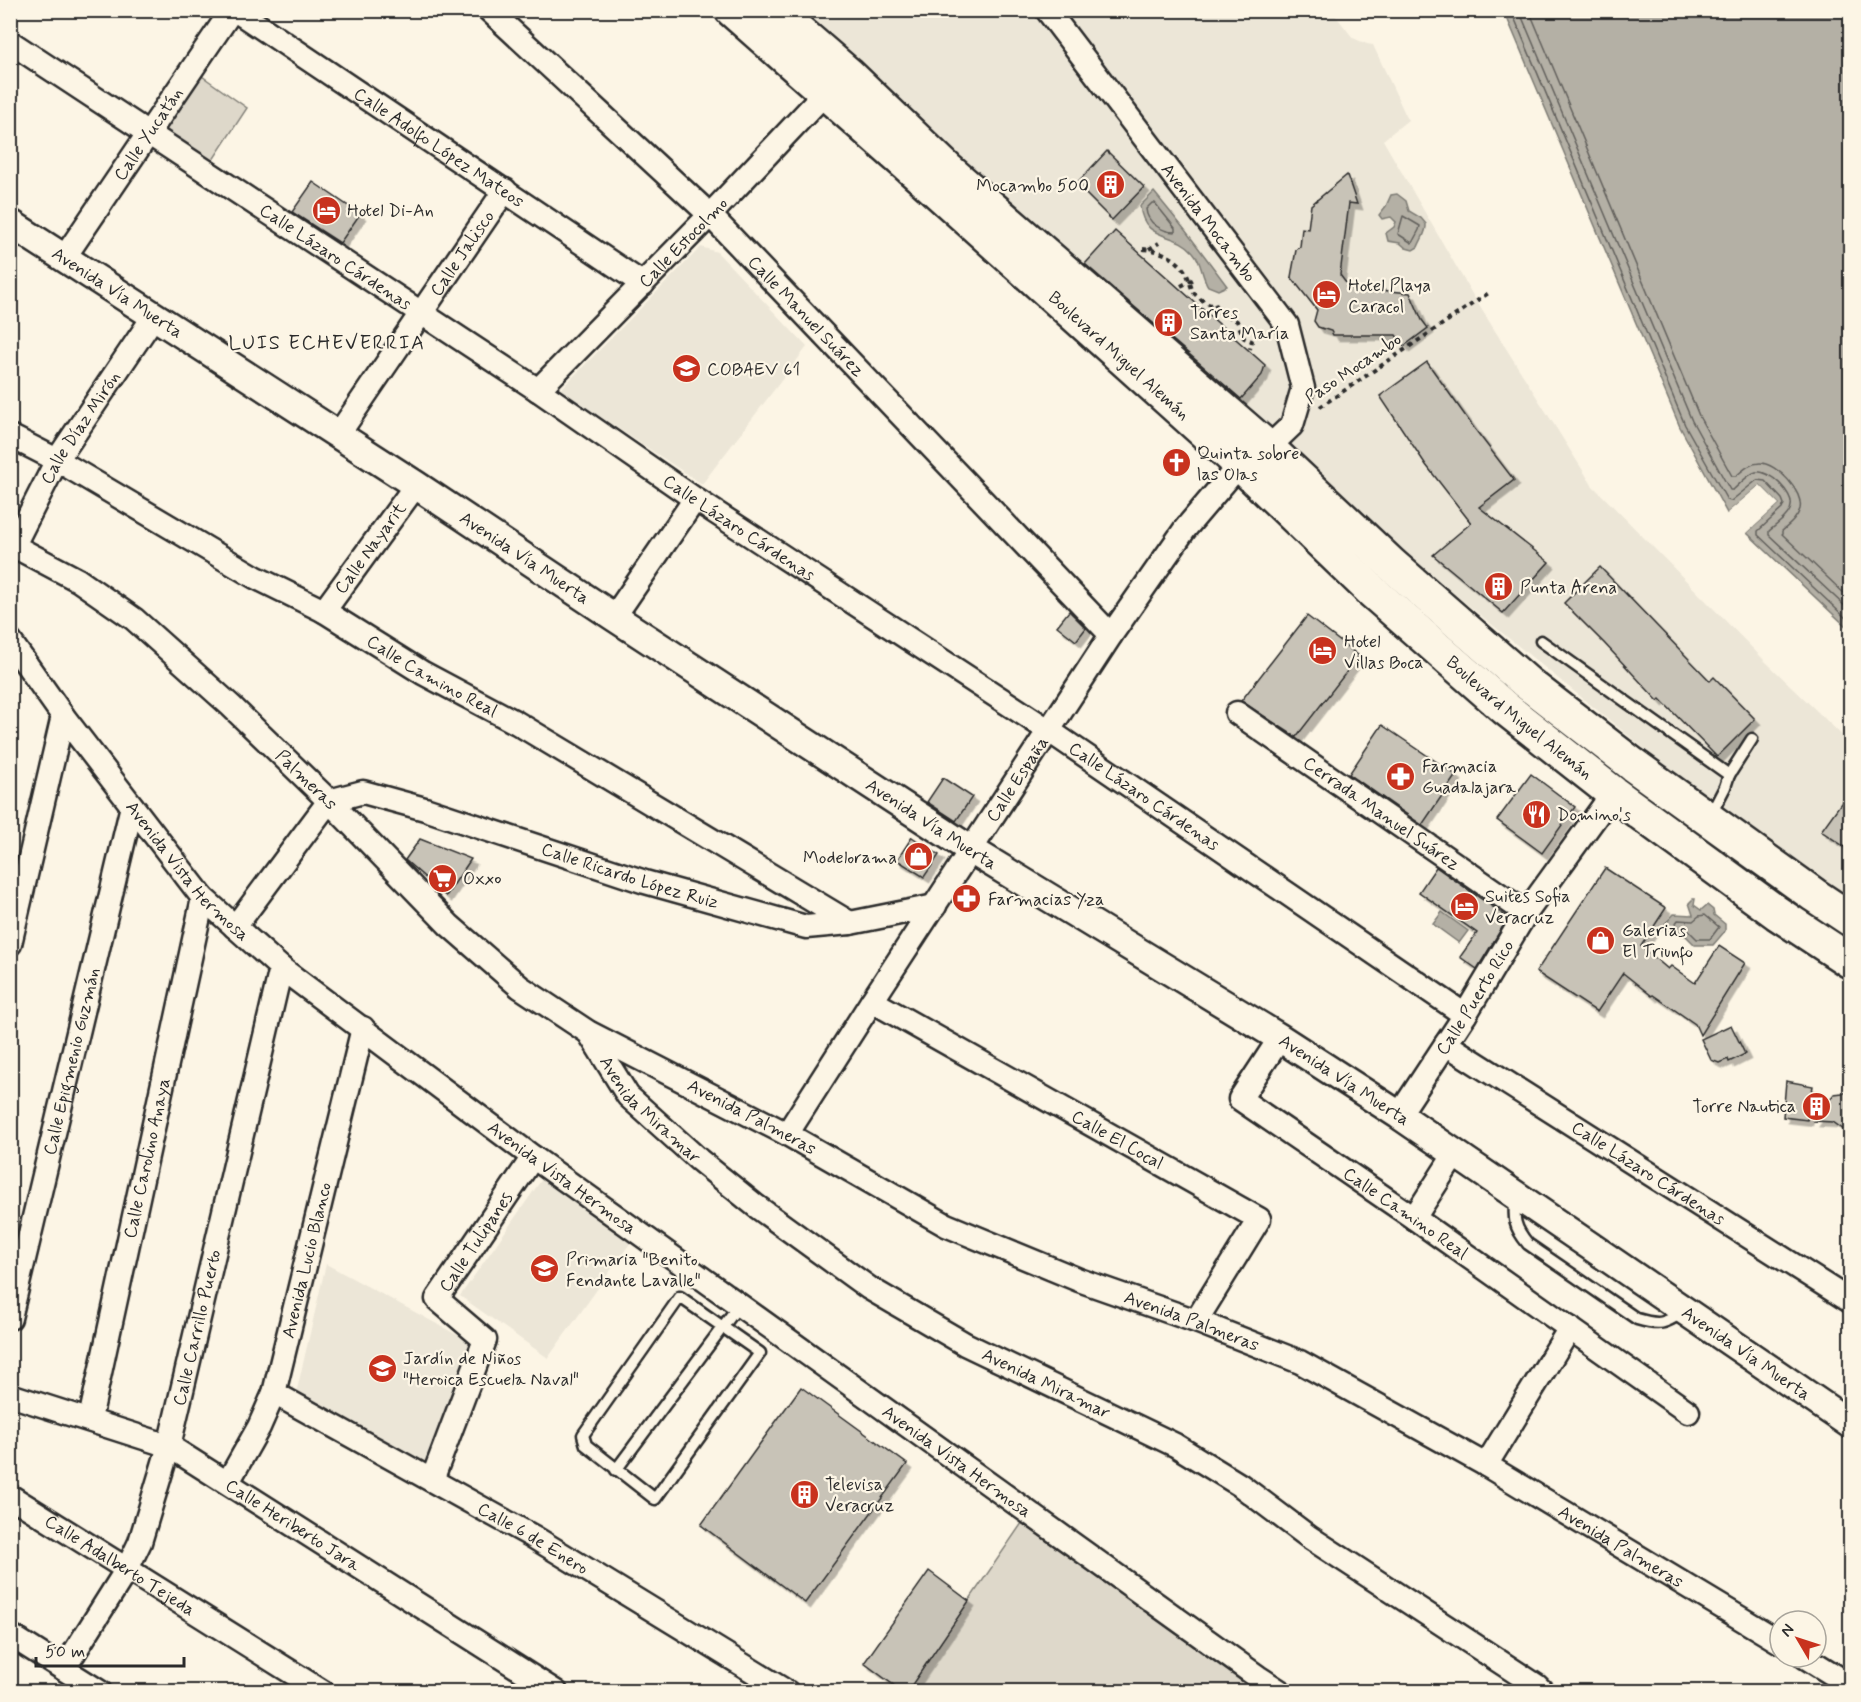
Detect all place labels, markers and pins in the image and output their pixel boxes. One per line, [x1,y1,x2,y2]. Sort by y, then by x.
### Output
building icon: Mocambo 500 [1094,169,1126,201]
place label: Mocambo 500 [976,174,1089,198]
hotel icon: Hotel Di-An [310,194,342,226]
place label: Hotel Di-An [347,199,434,223]
place label: Hotel Playa Caracol [1348,274,1431,319]
hotel icon: Hotel Playa Caracol [1311,279,1343,311]
place label: Torres Santa María [1190,301,1289,346]
building icon: Torres Santa María [1153,306,1185,338]
school or university icon: COBAEV 61 [670,353,702,385]
place label: COBAEV 61 [707,358,800,382]
place label: Quinta sobre las Olas [1197,442,1299,487]
church icon: Quinta sobre las Olas [1160,447,1192,479]
building icon: Punta Arena [1483,571,1515,603]
place label: Punta Arena [1520,576,1617,600]
place label: Hotel Villas Boca [1344,630,1424,675]
hotel icon: Hotel Villas Boca [1307,635,1339,667]
place label: Farmacia Guadalajara [1422,755,1516,800]
pharmacy icon: Farmacia Guadalajara [1385,760,1417,792]
restaurant icon: Domino's [1520,798,1552,830]
place label: Domino's [1557,803,1631,827]
shop icon: Modelorama [902,841,934,873]
place label: Modelorama [803,846,897,870]
supermarket icon: Oxxo [426,862,458,894]
place label: Oxxo [463,867,501,891]
pharmacy icon: Farmacias Yza [951,883,983,915]
place label: Suites Sofia Veracruz [1485,885,1570,930]
place label: Farmacias Yza [988,888,1104,912]
hotel icon: Suites Sofia Veracruz [1448,890,1480,922]
place label: Galerias El Triunfo [1622,919,1693,966]
shop icon: Galerias El Triunfo [1585,924,1617,956]
building icon: Torre Nautica [1801,1090,1833,1122]
place label: Torre Nautica [1692,1095,1796,1119]
place label: Primaria "Benito Fendante Lavalle" [566,1248,701,1293]
school or university icon: Primaria "Benito Fendante Lavalle" [529,1253,561,1285]
place label: Jardín de Niños "Heroica Escuela Naval" [403,1347,579,1392]
school or university icon: Jardín de Niños "Heroica Escuela Naval" [366,1352,398,1384]
place label: Televisa Veracruz [825,1473,894,1518]
building icon: Televisa Veracruz [788,1478,820,1510]

